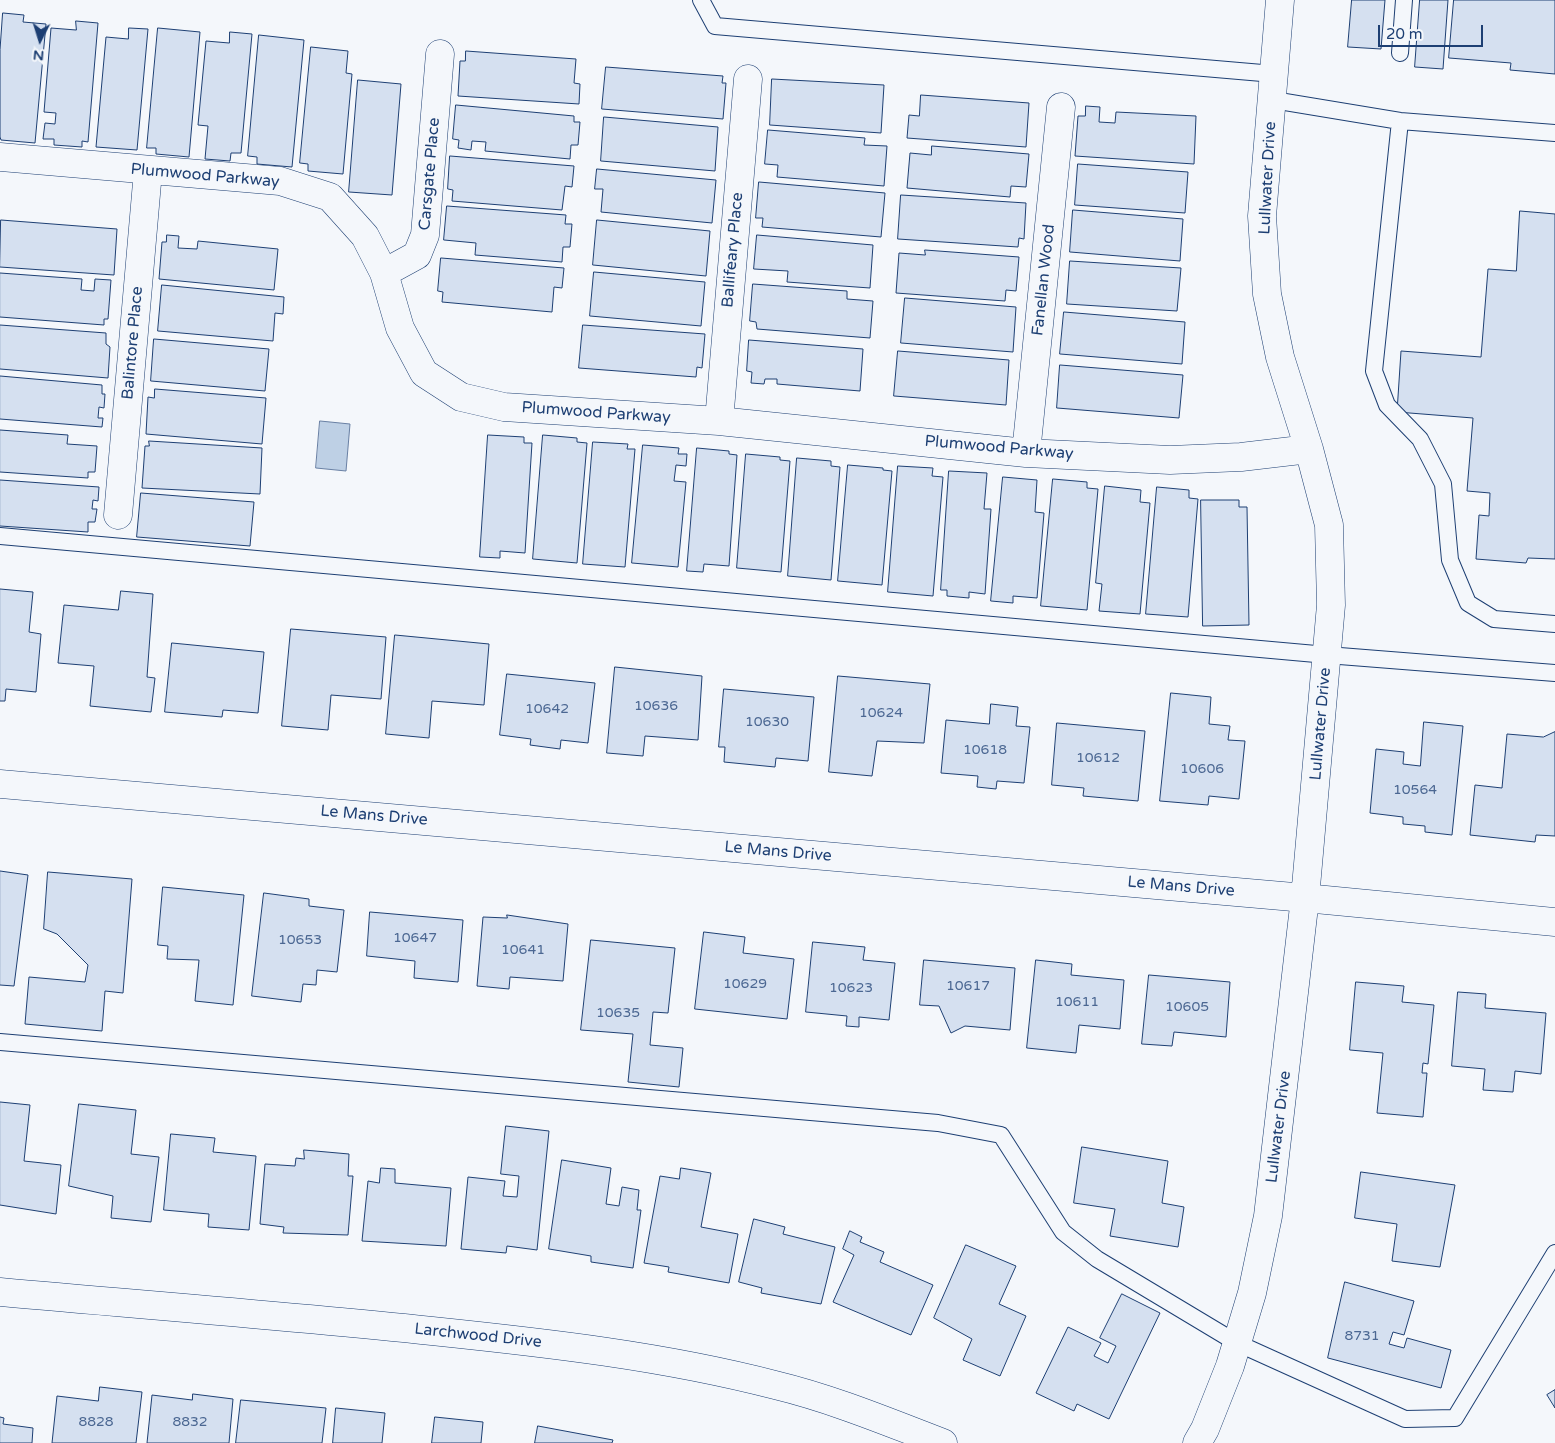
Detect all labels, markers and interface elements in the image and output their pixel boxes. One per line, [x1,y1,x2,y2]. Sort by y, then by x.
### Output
north arrow [15,15,65,65]
scale bar [1380,15,1485,47]
text: 20 m [1386,25,1423,43]
text: N [32,46,45,64]
street label: Carsgate Place [416,117,444,231]
street label: Lullwater Drive [1255,121,1281,235]
street label: Plumwood Parkway [130,160,280,192]
street label: Ballifeary Place [718,192,748,308]
street label: Fanellan Wood [1029,223,1059,337]
street label: Balintore Place [118,286,148,400]
street label: Plumwood Parkway [521,398,671,428]
street label: Plumwood Parkway [924,432,1074,464]
street label: Lullwater Drive [1307,667,1335,781]
house number: 10636 [634,698,678,714]
house number: 10642 [525,701,569,717]
house number: 10624 [859,705,903,721]
house number: 10630 [745,714,789,730]
house number: 10618 [963,742,1007,758]
house number: 10612 [1076,750,1120,766]
house number: 10606 [1180,761,1224,777]
house number: 10564 [1393,782,1437,798]
street label: Le Mans Drive [319,802,429,830]
street label: Le Mans Drive [723,838,833,866]
street label: Le Mans Drive [1126,873,1236,901]
house number: 10647 [393,930,437,946]
house number: 10653 [278,932,322,948]
house number: 10641 [501,942,545,958]
house number: 10629 [723,976,767,992]
house number: 10617 [946,978,990,994]
house number: 10623 [829,980,873,996]
house number: 10611 [1055,994,1099,1010]
house number: 10605 [1165,999,1209,1015]
house number: 10635 [596,1005,640,1021]
street label: Lullwater Drive [1263,1070,1295,1184]
street label: Larchwood Drive [413,1320,543,1352]
house number: 8731 [1344,1328,1380,1344]
house number: 8828 [78,1414,114,1430]
house number: 8832 [172,1414,208,1430]

